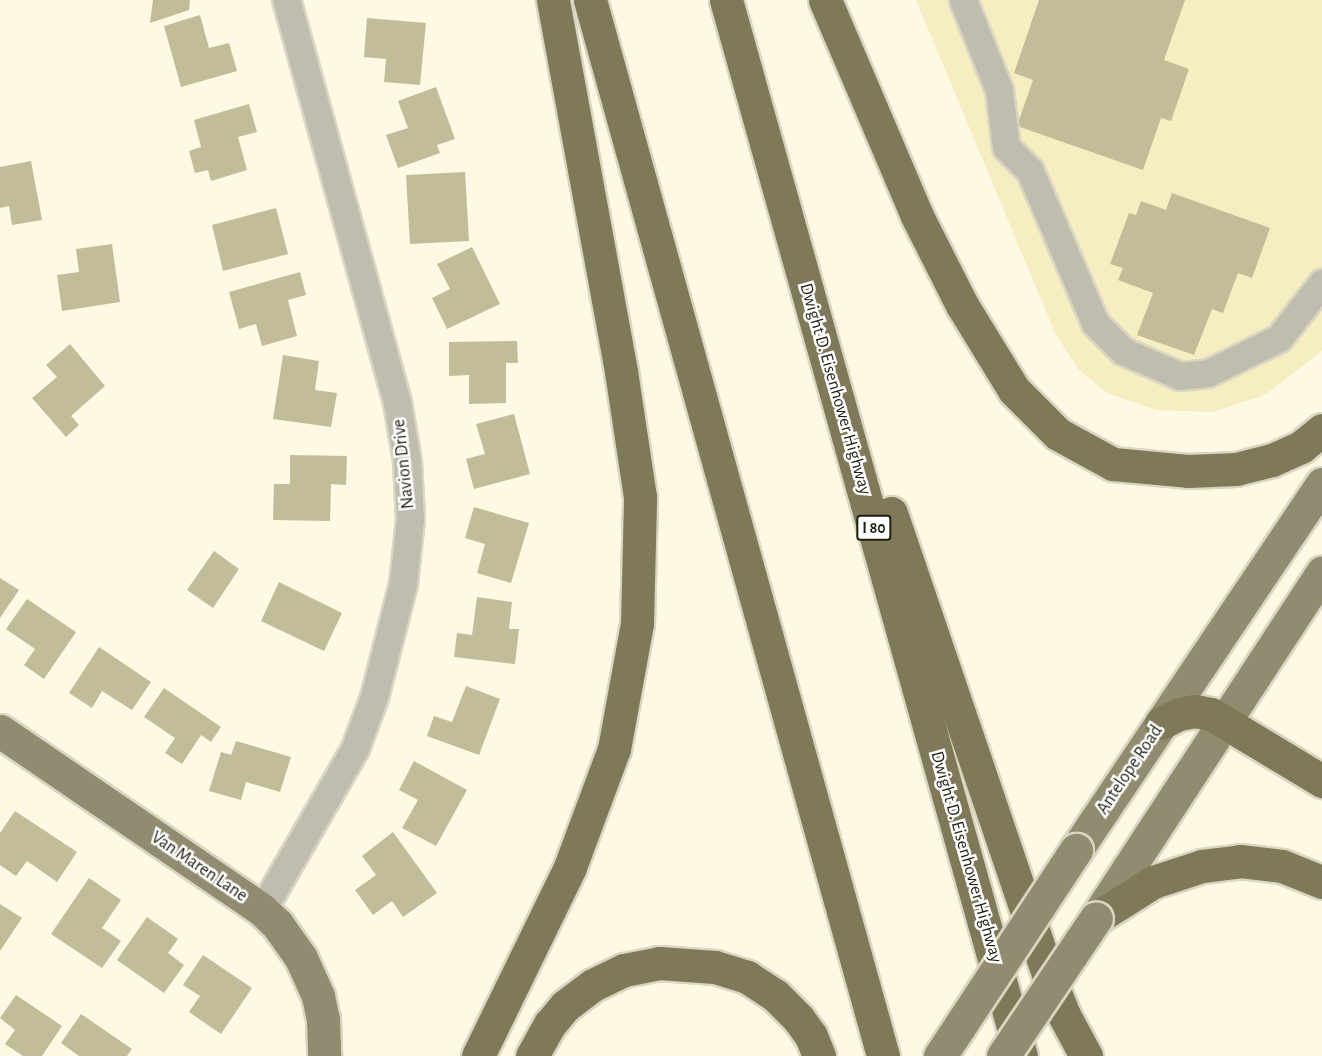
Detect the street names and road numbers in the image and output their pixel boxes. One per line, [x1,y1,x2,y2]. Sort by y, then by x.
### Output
street label: Dwight D. Eisenhower Highway [794,281,876,497]
street label: Navion Drive [389,418,419,510]
road number: I 80 [856,515,892,541]
street label: Antelope Road [1092,721,1168,819]
street label: Dwight D. Eisenhower Highway [925,749,1007,965]
street label: Van Maren Lane [147,827,251,907]

